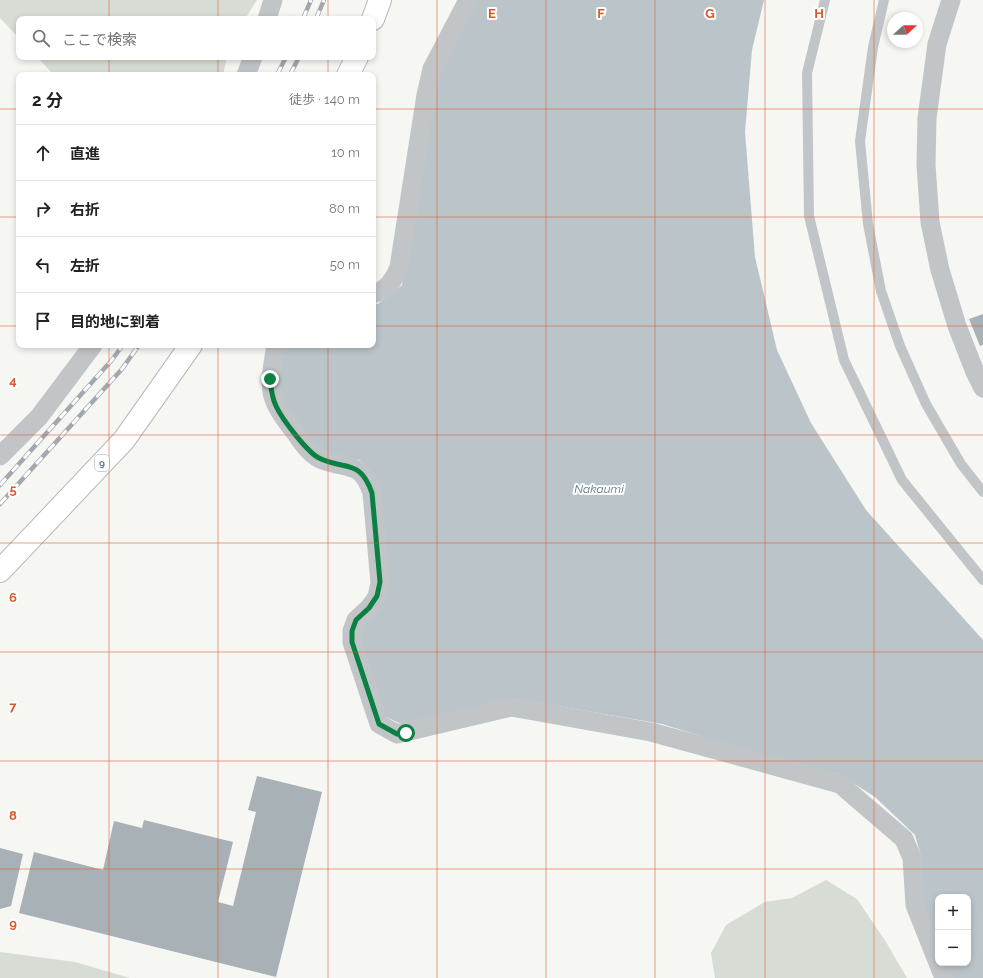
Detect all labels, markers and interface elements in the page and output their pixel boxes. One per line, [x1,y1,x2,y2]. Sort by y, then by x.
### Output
text: E [488,6,496,21]
text: F [597,6,605,21]
text: G [705,6,715,21]
text: H [814,6,824,21]
north arrow [887,12,923,48]
search box [16,16,376,60]
icon: search [30,27,52,49]
text: ここで検索 [62,31,137,49]
text: 2 分 [32,90,63,110]
text: 徒歩 · 140 m [289,92,360,107]
icon: ahead [32,142,54,164]
text: 直進 [70,145,100,163]
text: 10 m [331,145,360,160]
icon: right [32,198,54,220]
text: 右折 [70,201,100,219]
text: 80 m [329,201,360,216]
icon: left [32,254,54,276]
text: 左折 [70,257,100,275]
text: 50 m [330,257,360,272]
icon: arrive [32,310,54,332]
text: 目的地に到着 [70,313,160,331]
route end [261,370,279,388]
text: 4 [9,373,17,388]
road number: 9 [95,455,109,471]
text: 5 [9,482,17,497]
water label: Nakaumi [574,482,624,496]
text: 6 [9,590,17,605]
text: 7 [9,699,17,714]
route start [397,724,415,742]
text: 8 [9,808,17,823]
map controls [935,894,971,966]
button: + [935,894,971,930]
text: 9 [9,916,17,931]
button: − [935,930,971,966]

